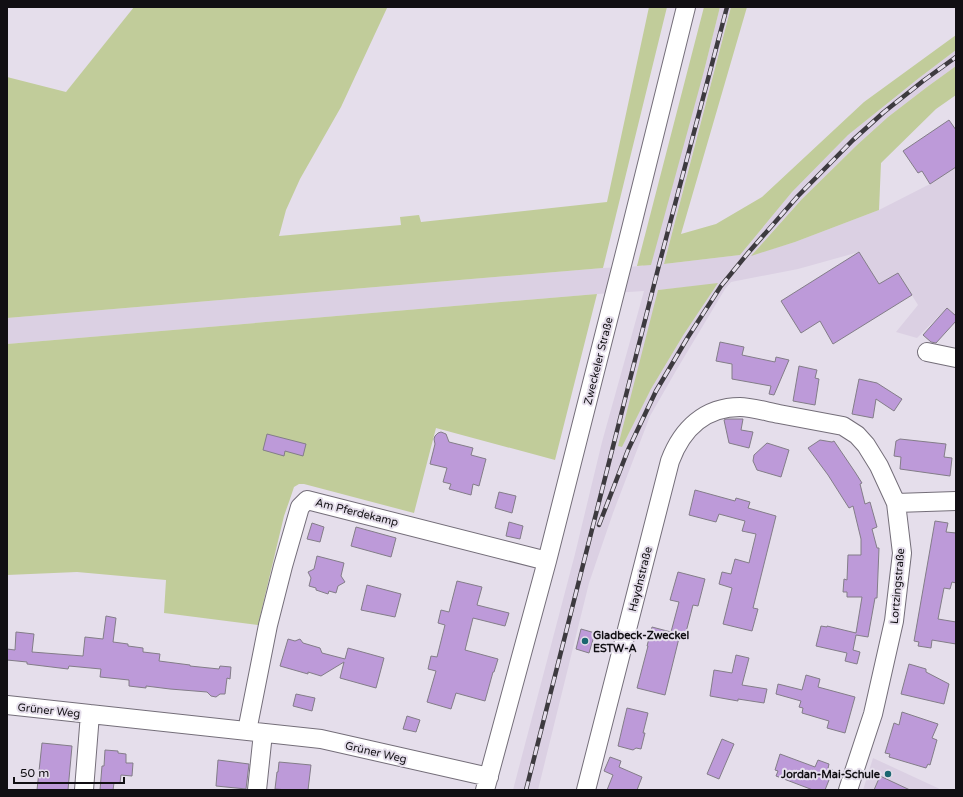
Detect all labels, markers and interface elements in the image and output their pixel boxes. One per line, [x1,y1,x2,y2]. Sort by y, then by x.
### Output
street label: Zweckeler Straße [581,316,616,406]
street label: Am Pferdekamp [314,496,400,529]
street label: Haydnstraße [626,545,655,613]
street label: Lortzingstraße [888,548,907,624]
place label: Gladbeck-Zweckel ESTW-A [593,629,690,655]
marker: Gladbeck-Zweckel ESTW-A [580,636,590,646]
street label: Grüner Weg [17,701,81,720]
street label: Grüner Weg [344,739,408,766]
scale bar [14,759,124,785]
text: 50 m [20,766,49,780]
place label: Jordan-Mai-Schule [780,768,881,781]
marker: Jordan-Mai-Schule [883,769,893,779]

